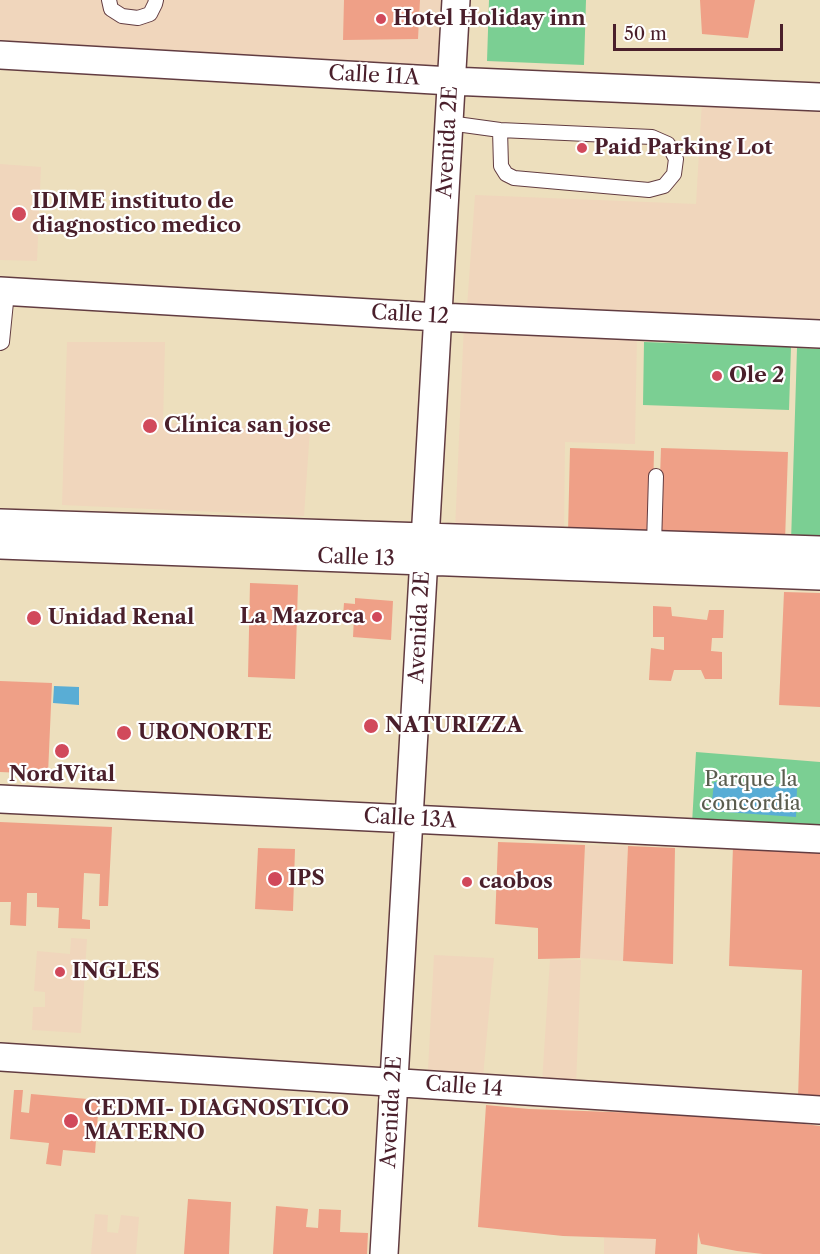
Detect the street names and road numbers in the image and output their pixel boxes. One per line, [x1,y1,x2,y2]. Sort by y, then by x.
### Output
street label: Calle 11A [328,61,420,91]
street label: Avenida 2E [432,85,464,199]
street label: Calle 12 [370,300,450,330]
street label: Calle 13 [317,544,395,572]
street label: Avenida 2E [404,570,436,684]
street label: Calle 13A [363,804,457,834]
street label: Avenida 2E [376,1055,408,1169]
street label: Calle 14 [424,1072,504,1102]

